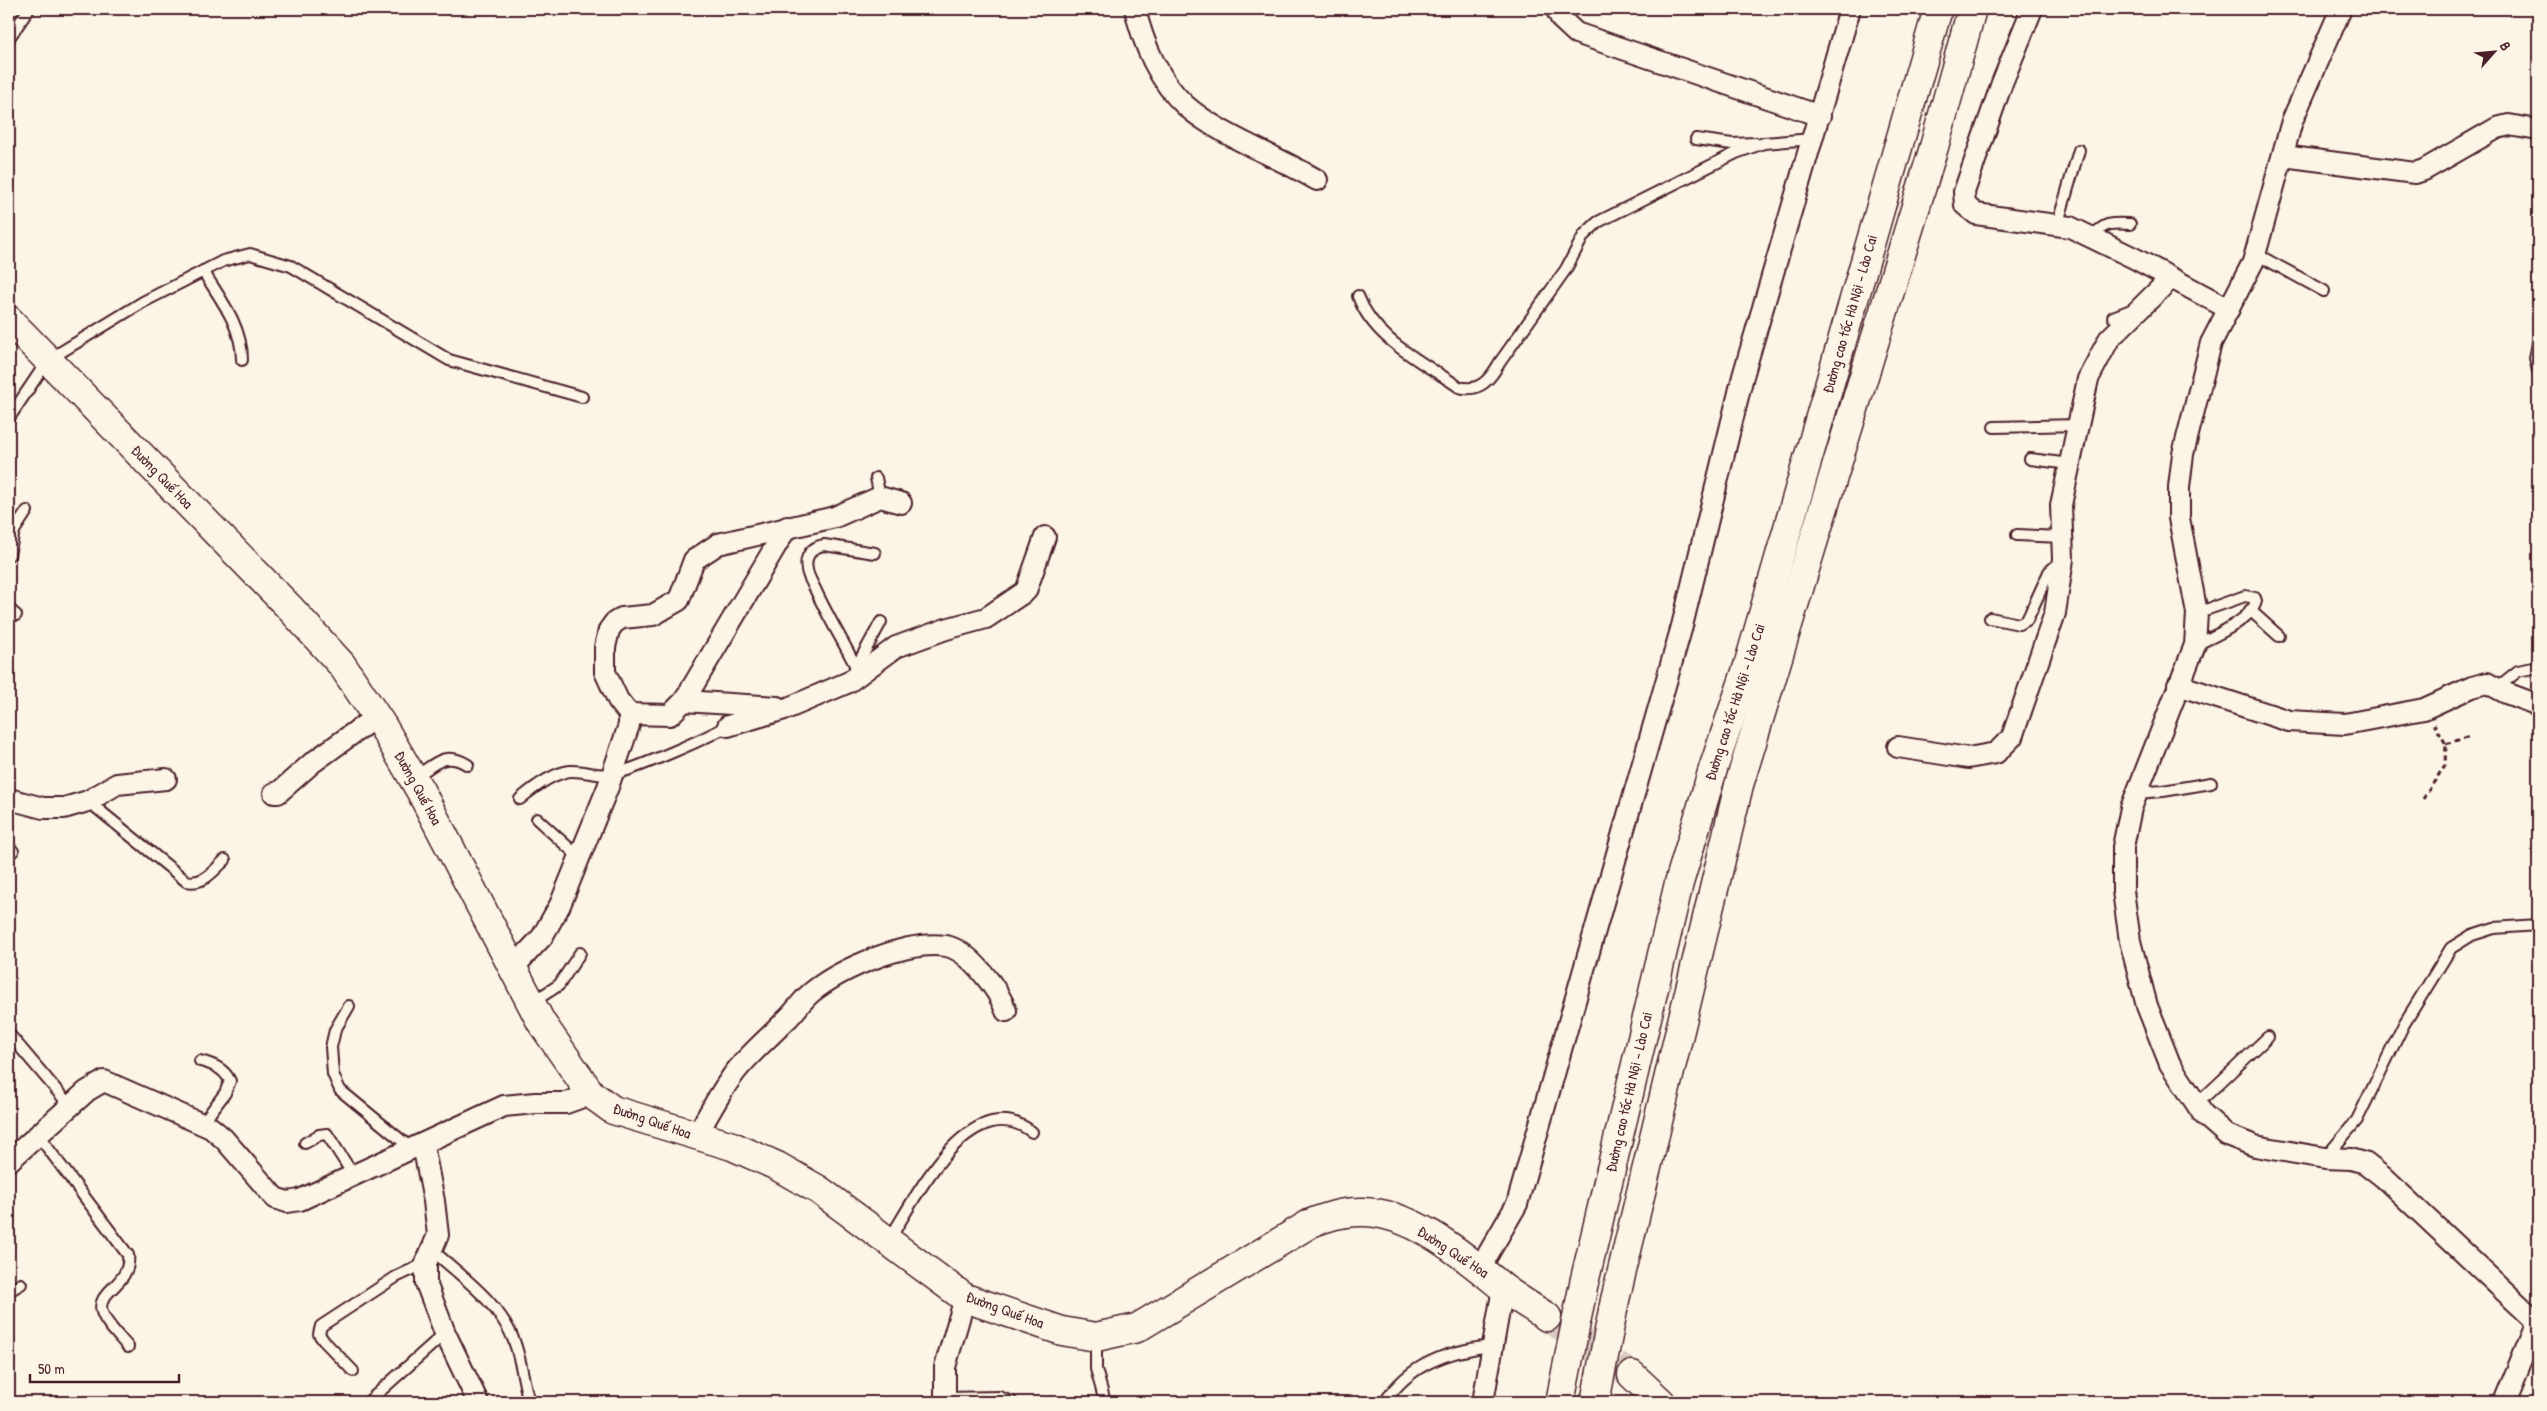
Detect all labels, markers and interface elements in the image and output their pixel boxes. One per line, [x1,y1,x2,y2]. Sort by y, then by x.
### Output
north arrow [2470,28,2520,78]
text: B [2496,38,2516,53]
street label: Đường cao tốc Hà Nội - Lào Cai [1817,232,1882,396]
street label: Đường Quế Hoa [127,440,198,513]
street label: Đường cao tốc Hà Nội - Lào Cai [1699,621,1770,783]
street label: Đường Quế Hoa [390,747,447,829]
street label: Đường cao tốc Hà Nội - Lào Cai [1600,1010,1657,1174]
street label: Đường Quế Hoa [610,1097,694,1144]
street label: Đường Quế Hoa [1413,1221,1493,1283]
street label: Đường Quế Hoa [963,1286,1047,1333]
scale bar [30,1351,179,1383]
text: 50 m [38,1358,65,1379]

